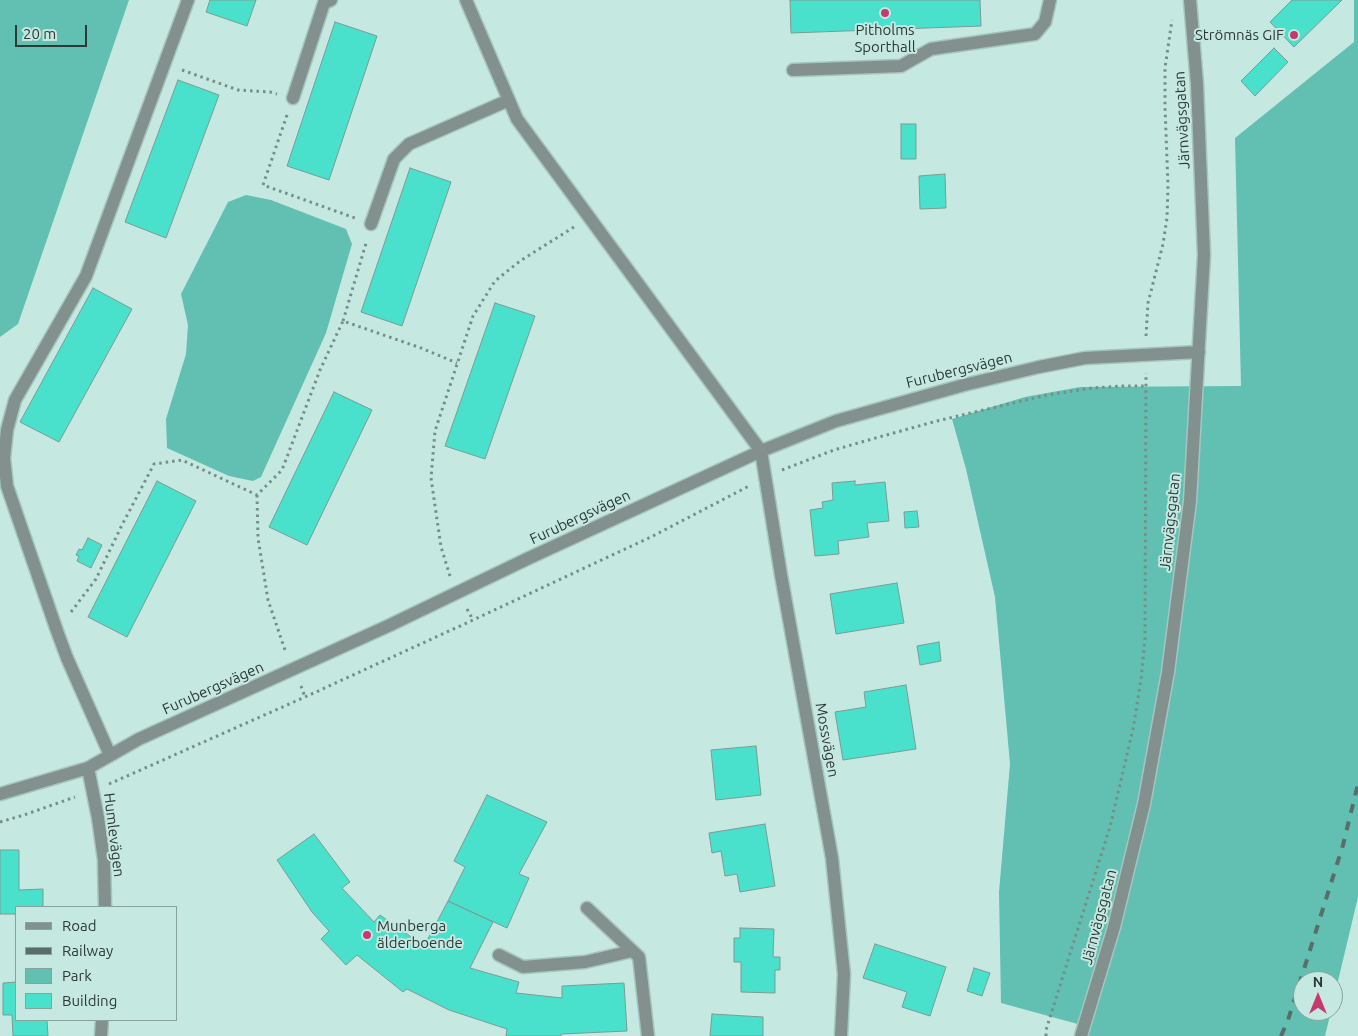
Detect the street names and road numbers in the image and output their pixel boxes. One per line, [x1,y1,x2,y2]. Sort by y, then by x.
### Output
street label: Järnvägsgatan [1170,71,1194,169]
street label: Furubergsvägen [904,348,1014,392]
street label: Järnvägsgatan [1156,472,1184,572]
street label: Furubergsvägen [527,486,633,548]
street label: Furubergsvägen [160,658,266,718]
street label: Mossvägen [812,701,842,779]
street label: Humlevägen [100,792,128,878]
street label: Järnvägsgatan [1078,867,1120,967]

